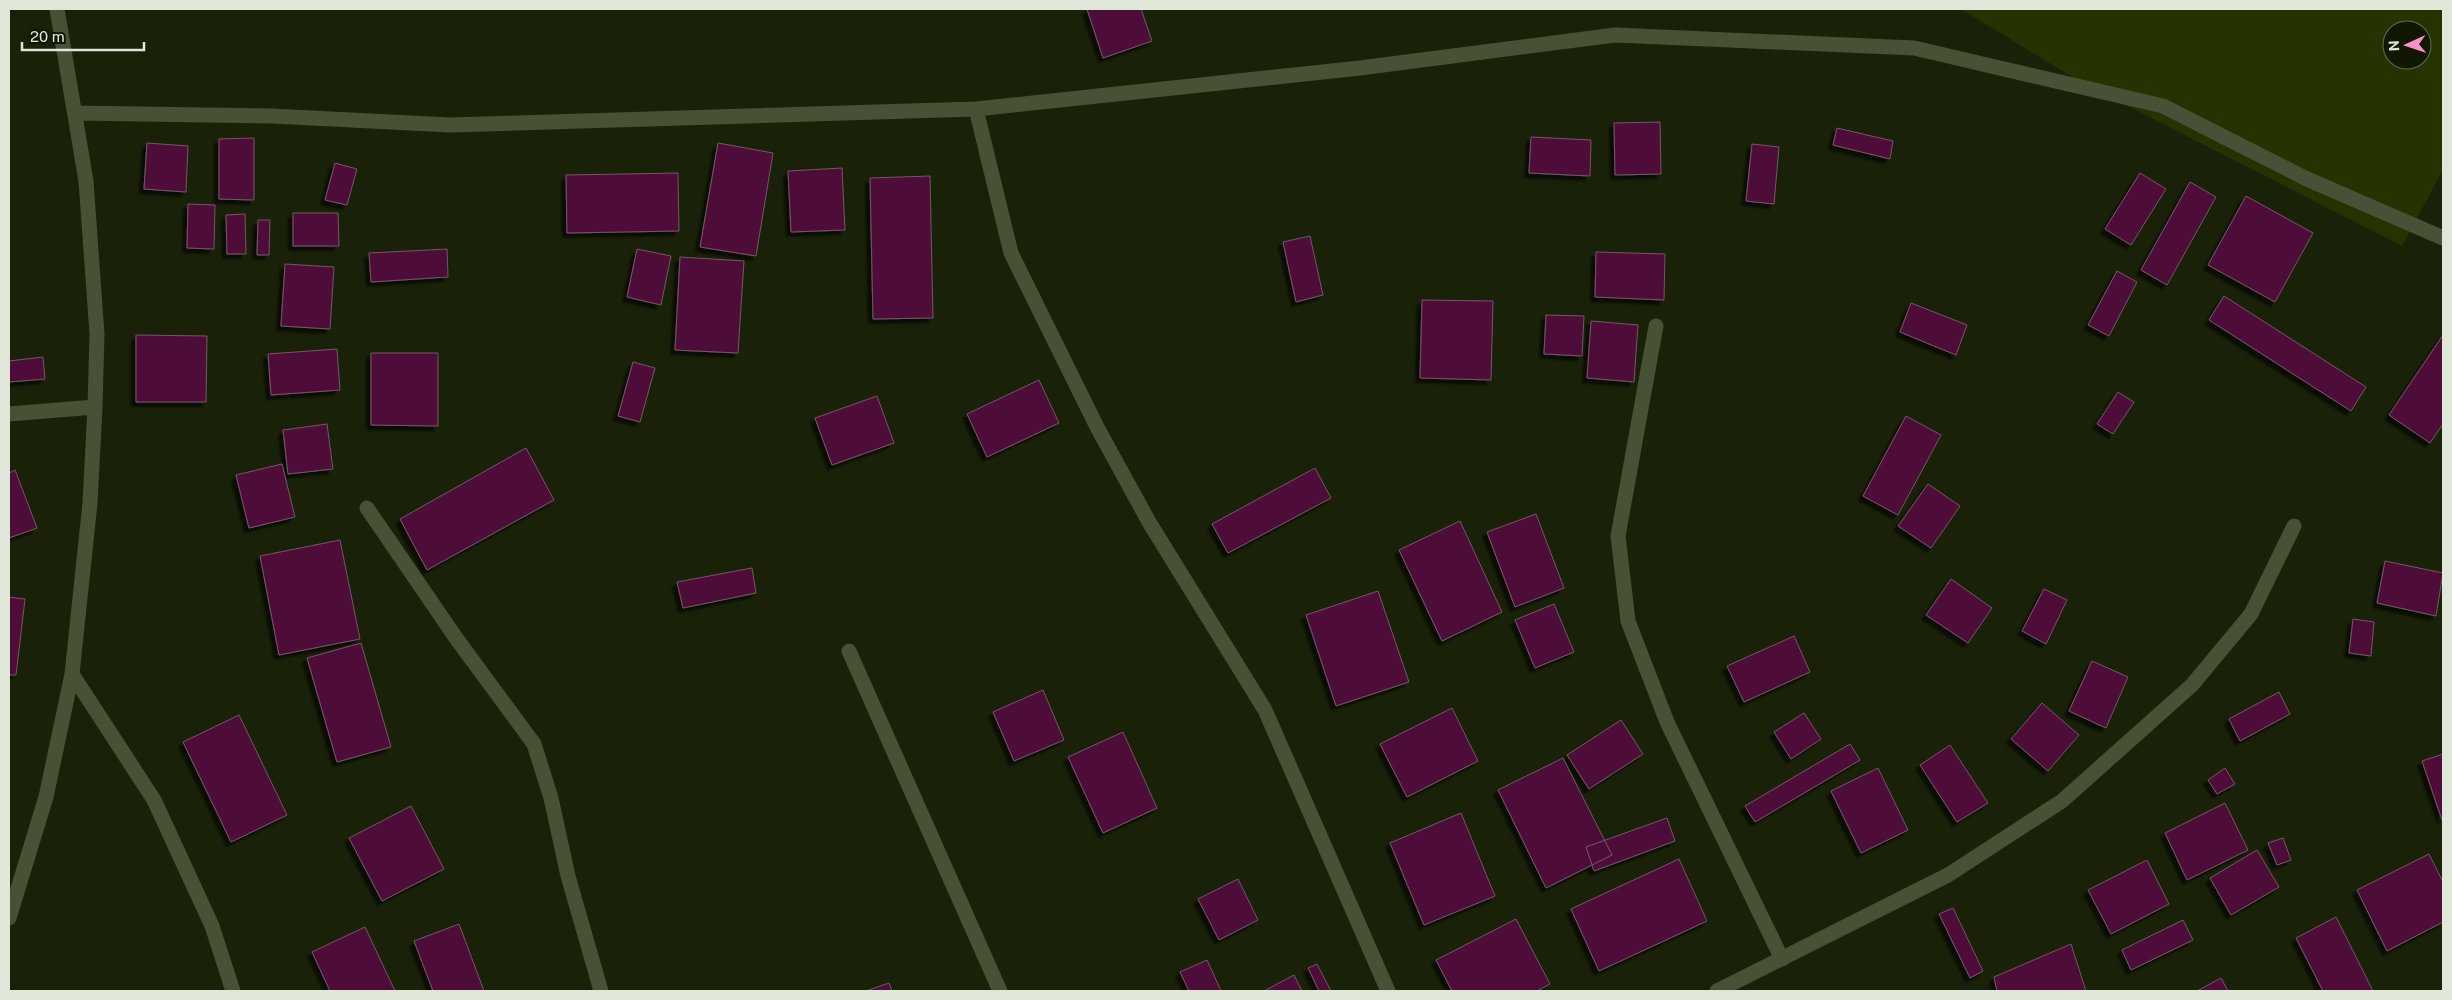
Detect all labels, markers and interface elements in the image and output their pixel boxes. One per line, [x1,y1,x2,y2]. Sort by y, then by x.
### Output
scale bar [22,20,145,52]
north arrow [2382,20,2432,70]
text: 20 m [30,28,65,45]
text: N [2386,40,2402,52]

